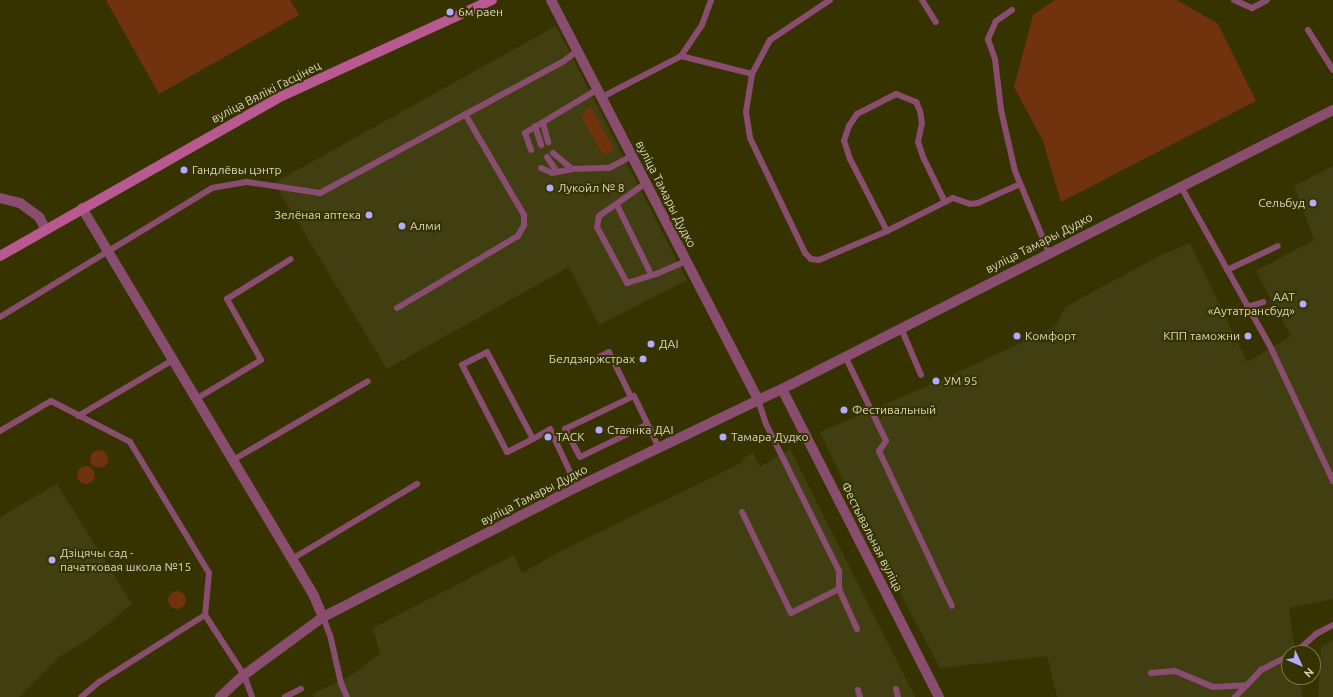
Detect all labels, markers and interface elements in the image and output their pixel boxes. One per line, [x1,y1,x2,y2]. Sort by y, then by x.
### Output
place label: 6м раен [458,5,503,19]
marker: 6м раен [445,7,455,17]
street label: вуліца Вялікі Гасцінец [209,58,323,126]
street label: вуліца Тамары Дудко [633,138,699,250]
place label: Гандлёвы цэнтр [192,163,281,177]
marker: Гандлёвы цэнтр [179,165,189,175]
place label: Лукойл № 8 [558,181,625,195]
marker: Лукойл № 8 [545,183,555,193]
place label: Сельбуд [1258,196,1305,210]
marker: Сельбуд [1308,198,1318,208]
place label: Зелёная аптека [274,208,361,222]
marker: Зелёная аптека [364,210,374,220]
street label: вуліца Тамары Дудко [983,210,1095,276]
place label: Алми [410,219,441,233]
marker: Алми [397,221,407,231]
place label: ААТ «Аутатрансбуд» [1208,290,1295,318]
marker: ААТ «Аутатрансбуд» [1298,299,1308,309]
place label: Комфорт [1025,329,1076,343]
place label: КПП таможни [1163,329,1240,343]
marker: Комфорт [1012,331,1022,341]
marker: КПП таможни [1243,331,1253,341]
place label: ДАІ [659,337,678,351]
marker: ДАІ [646,339,656,349]
place label: Белдзяржстрах [549,352,635,366]
marker: Белдзяржстрах [638,354,648,364]
place label: УМ 95 [944,374,977,388]
marker: УМ 95 [931,376,941,386]
place label: Фестивальный [852,403,936,417]
marker: Фестивальный [839,405,849,415]
place label: Стаянка ДАІ [607,423,674,437]
marker: Стаянка ДАІ [594,425,604,435]
place label: ТАСК [556,430,584,444]
place label: Тамара Дудко [731,430,808,444]
marker: ТАСК [543,432,553,442]
marker: Тамара Дудко [718,432,728,442]
street label: вуліца Тамары Дудко [478,462,590,528]
street label: Фестывальная вуліца [838,480,906,594]
place label: Дзіцячы сад - пачатковая школа №15 [60,546,191,574]
marker: Дзіцячы сад - пачатковая школа №15 [47,555,57,565]
north arrow [1281,645,1321,685]
text: N [1302,666,1316,680]

